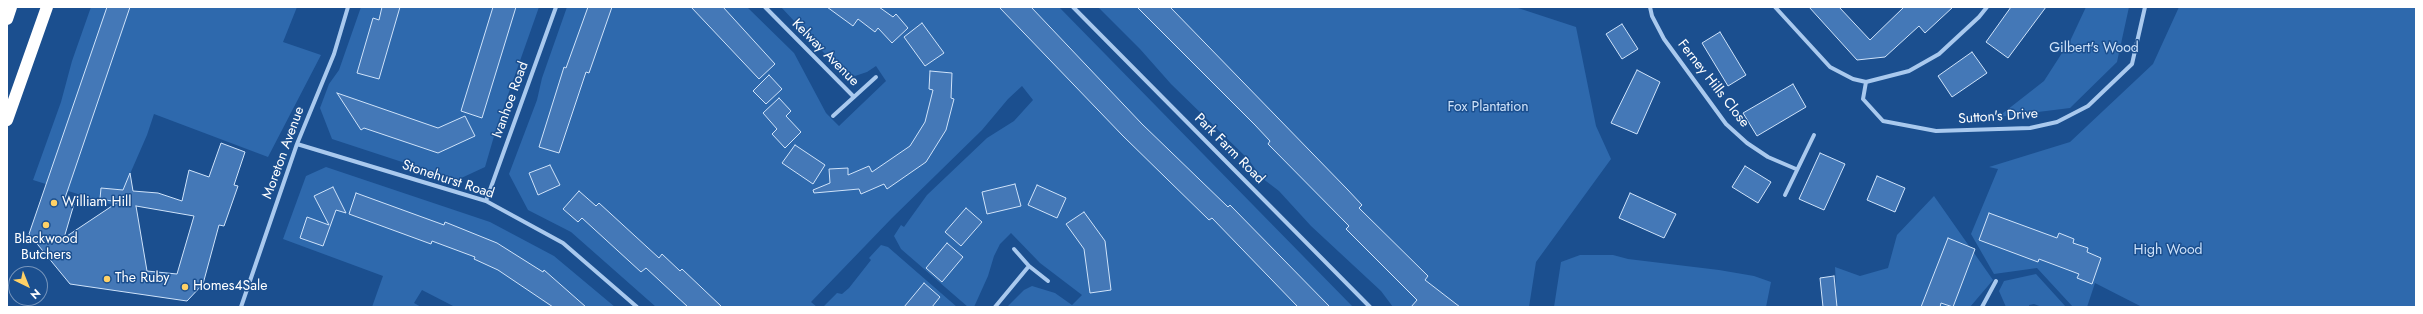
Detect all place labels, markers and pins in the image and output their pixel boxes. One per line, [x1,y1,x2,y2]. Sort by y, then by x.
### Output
place label: William Hill [62,195,132,211]
marker: William Hill [49,198,59,208]
marker: Blackwood Butchers [41,220,51,230]
place label: Blackwood Butchers [14,232,78,264]
place label: The Ruby [115,271,169,287]
marker: The Ruby [102,274,112,284]
place label: Homes4Sale [193,279,267,295]
marker: Homes4Sale [180,282,190,292]

